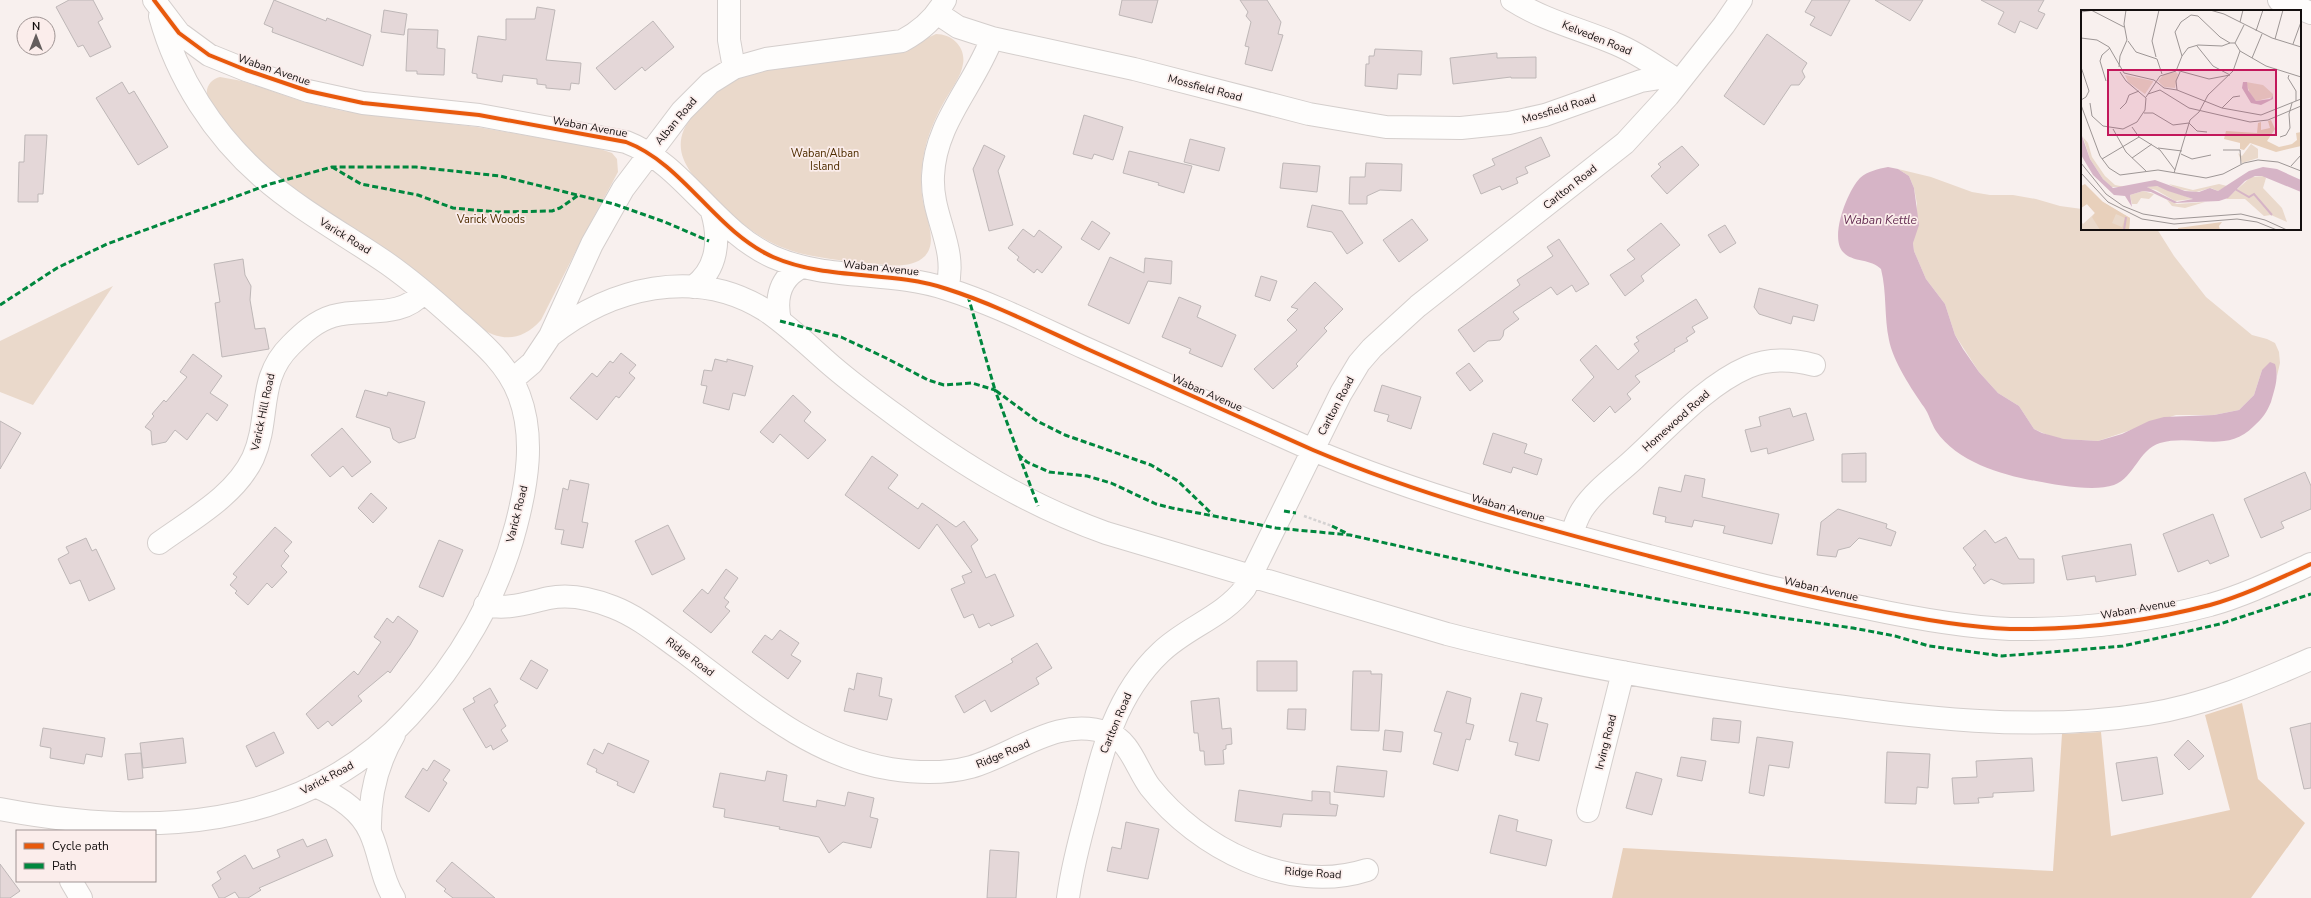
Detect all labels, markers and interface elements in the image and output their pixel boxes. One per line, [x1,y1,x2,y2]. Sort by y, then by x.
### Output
inset map [2081,10,2301,230]
north arrow [16,16,56,56]
street label: Kelveden Road [1560,17,1634,59]
text: N [32,19,40,34]
street label: Waban Avenue [236,51,313,90]
street label: Mossfield Road [1166,71,1244,105]
street label: Mossfield Road [1520,91,1598,127]
street label: Alban Road [652,94,700,148]
street label: Waban Avenue [551,113,629,141]
park label: Waban/Alban Island [791,146,859,174]
street label: Carlton Road [1540,161,1600,213]
park label: Varick Woods [456,212,525,227]
water label: Waban Kettle [1843,212,1918,228]
street label: Varick Road [315,214,374,258]
street label: Waban Avenue [842,257,920,279]
street label: Waban Avenue [1169,371,1245,415]
street label: Varick Hill Road [247,372,279,453]
street label: Carlton Road [1314,374,1358,438]
street label: Homewood Road [1639,387,1713,455]
street label: Varick Road [502,484,531,545]
street label: Waban Avenue [1469,490,1547,526]
street label: Waban Avenue [1782,573,1860,605]
street label: Waban Avenue [2099,595,2177,623]
street label: Ridge Road [663,634,717,680]
street label: Carlton Road [1096,690,1136,756]
street label: Irving Road [1592,713,1620,771]
street label: Ridge Road [974,736,1032,772]
street label: Varick Road [297,758,356,799]
legend [16,830,156,882]
text: Cycle path [52,838,109,854]
text: Path [52,858,77,874]
street label: Ridge Road [1284,864,1342,882]

